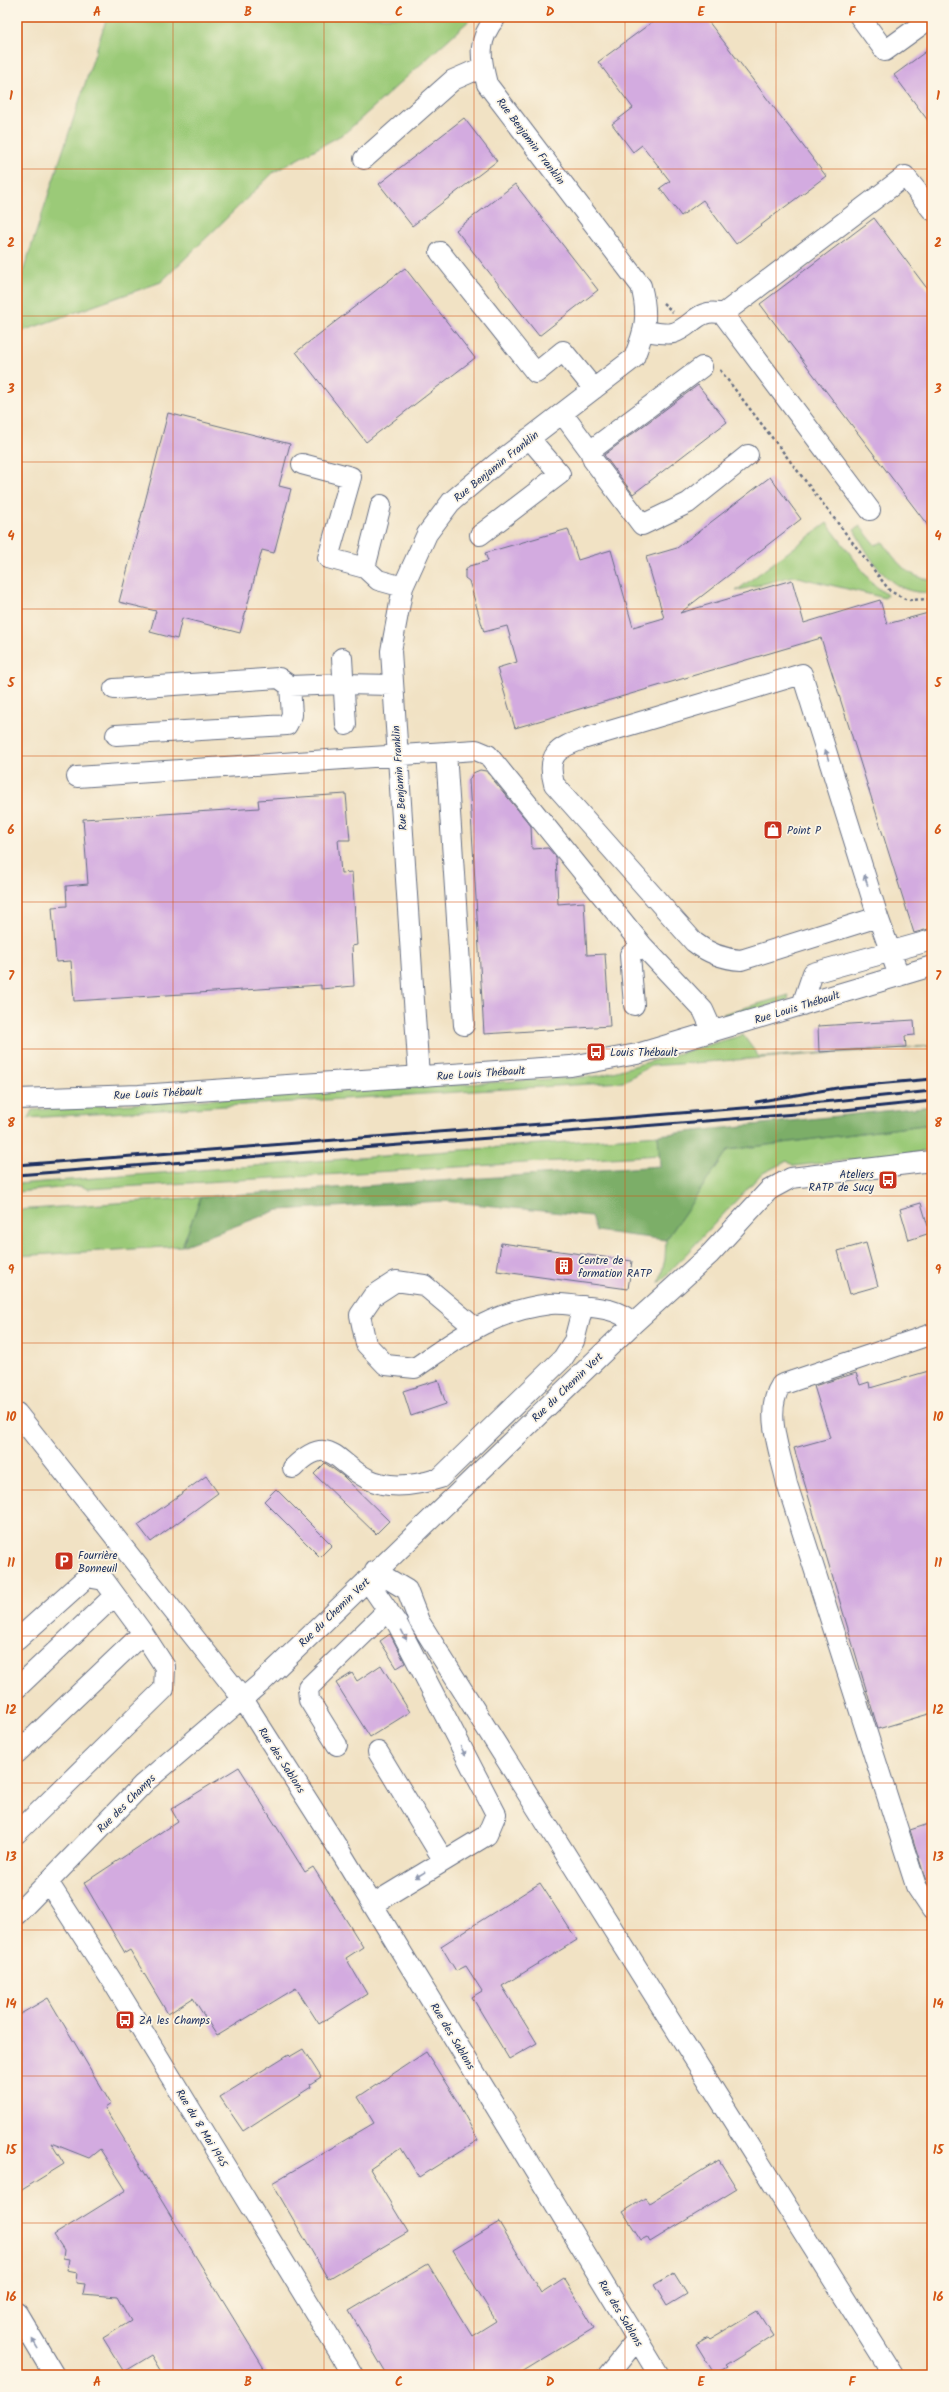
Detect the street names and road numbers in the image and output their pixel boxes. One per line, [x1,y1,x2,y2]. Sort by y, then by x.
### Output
street label: Rue Benjamin Franklin [491,94,569,189]
street label: Rue Benjamin Franklin [450,427,543,507]
street label: Rue Benjamin Franklin [387,725,413,831]
street label: Rue Louis Thébault [752,986,843,1030]
street label: Rue Louis Thébault [436,1062,527,1086]
street label: Rue Louis Thébault [113,1083,204,1105]
street label: Rue du Chemin Vert [528,1348,608,1427]
street label: Rue du Chemin Vert [295,1573,375,1652]
street label: Rue des Sablons [253,1724,309,1797]
street label: Rue des Champs [93,1770,160,1837]
street label: Rue des Sablons [425,1999,479,2074]
street label: Rue du 8 Mai 1945 [171,2086,232,2172]
street label: Rue des Sablons [593,2276,647,2351]

